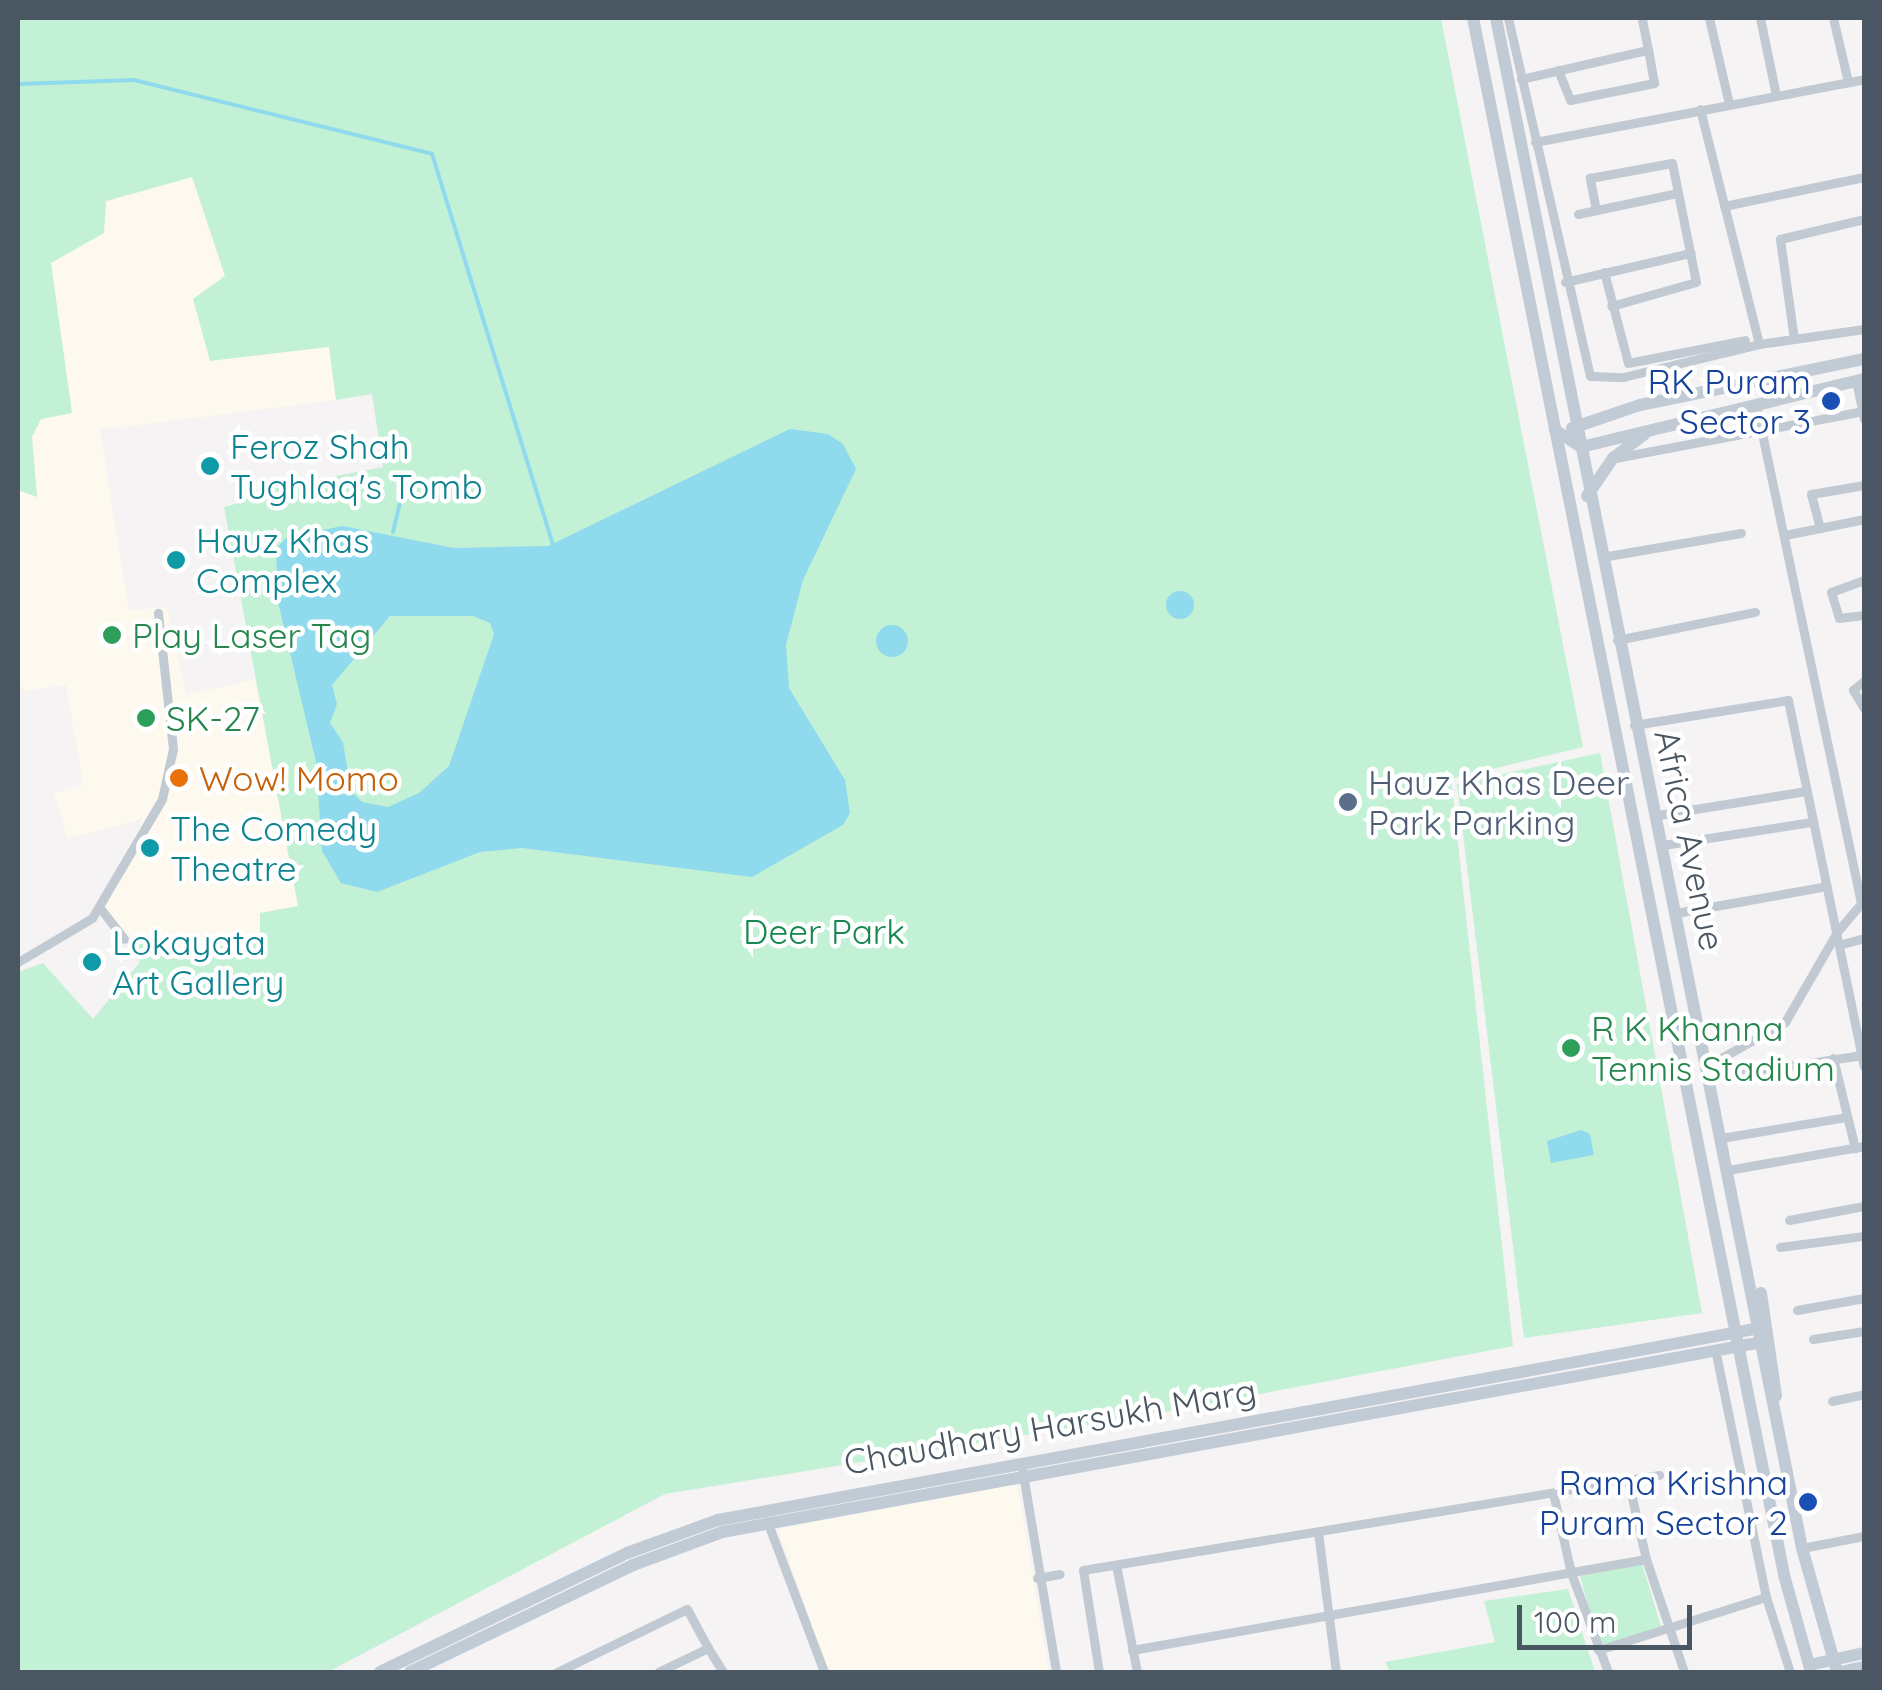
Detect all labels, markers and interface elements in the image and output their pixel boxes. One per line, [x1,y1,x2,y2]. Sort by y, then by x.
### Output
place label: RK Puram Sector 3 [1648,360,1811,442]
marker: RK Puram Sector 3 [1820,390,1842,412]
place label: Feroz Shah Tughlaq's Tomb [230,425,483,507]
marker: Feroz Shah Tughlaq's Tomb [199,455,221,477]
place label: Hauz Khas Complex [196,519,369,601]
marker: Hauz Khas Complex [165,549,187,571]
place label: Play Laser Tag [132,614,371,656]
marker: Play Laser Tag [101,624,123,646]
place label: SK-27 [166,697,260,739]
marker: SK-27 [135,707,157,729]
street label: Africa Avenue [1646,726,1734,954]
place label: Wow! Momo [199,757,399,799]
place label: Hauz Khas Deer Park Parking [1368,761,1629,843]
marker: Wow! Momo [168,767,190,789]
marker: Hauz Khas Deer Park Parking [1337,791,1359,813]
place label: The Comedy Theatre [170,807,377,889]
marker: The Comedy Theatre [139,837,161,859]
park label: Deer Park [743,910,905,952]
place label: Lokayata Art Gallery [112,921,284,1003]
marker: Lokayata Art Gallery [81,951,103,973]
place label: R K Khanna Tennis Stadium [1591,1007,1835,1089]
marker: R K Khanna Tennis Stadium [1560,1037,1582,1059]
street label: Chaudhary Harsukh Marg [841,1369,1259,1483]
place label: Rama Krishna Puram Sector 2 [1539,1461,1788,1543]
marker: Rama Krishna Puram Sector 2 [1797,1491,1819,1513]
scale bar [1522,1585,1697,1647]
text: 100 m [1534,1603,1616,1641]

